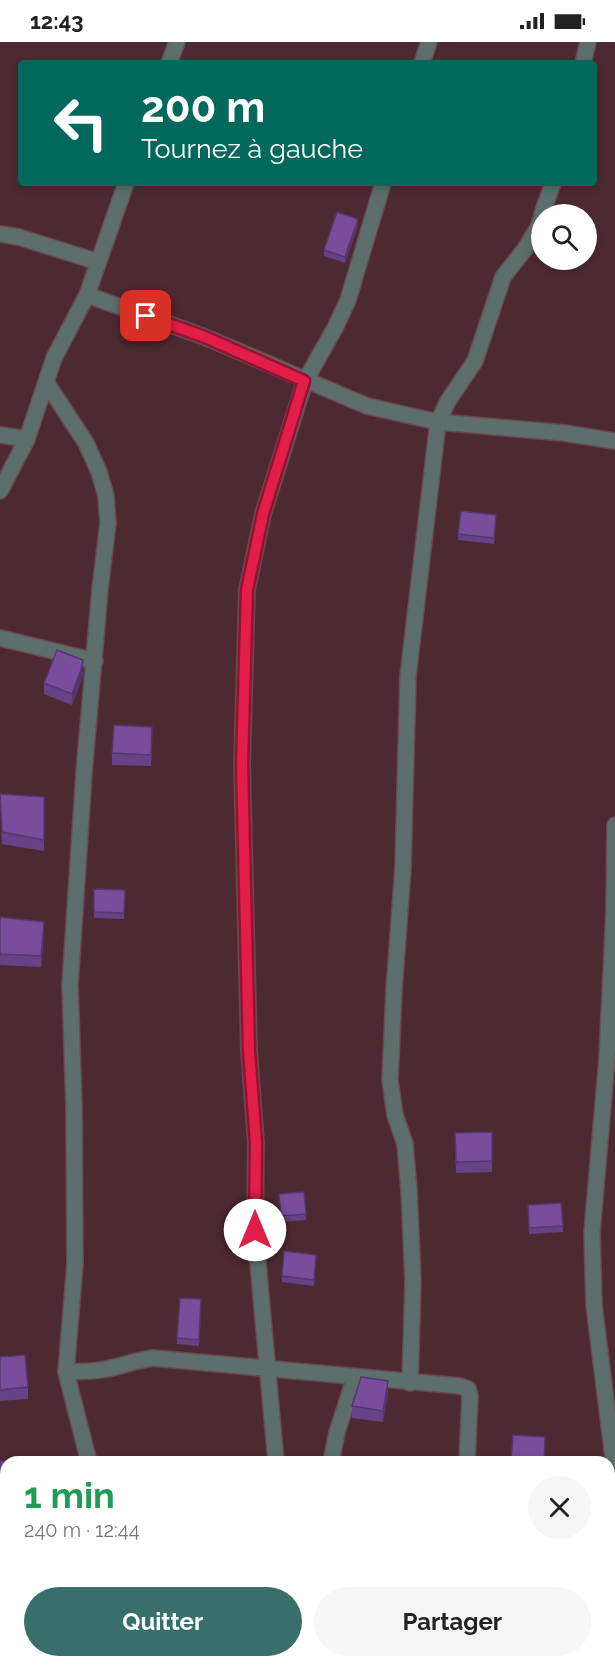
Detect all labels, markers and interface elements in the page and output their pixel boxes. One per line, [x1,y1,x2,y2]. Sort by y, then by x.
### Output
text: 12:43 [30,8,84,34]
text: 200 m [141,83,265,132]
icon: left [42,84,120,162]
text: Tournez à gauche [141,133,363,164]
map controls [531,204,597,270]
button: search [531,204,597,270]
pin [120,290,171,341]
icon: arrive [129,299,162,332]
position arrow [223,1198,287,1262]
text: 1 min [24,1474,115,1516]
button: close [528,1476,591,1539]
text: 240 m · 12:44 [24,1518,140,1542]
button: Quitter [24,1587,302,1656]
button: Partager [314,1587,591,1656]

